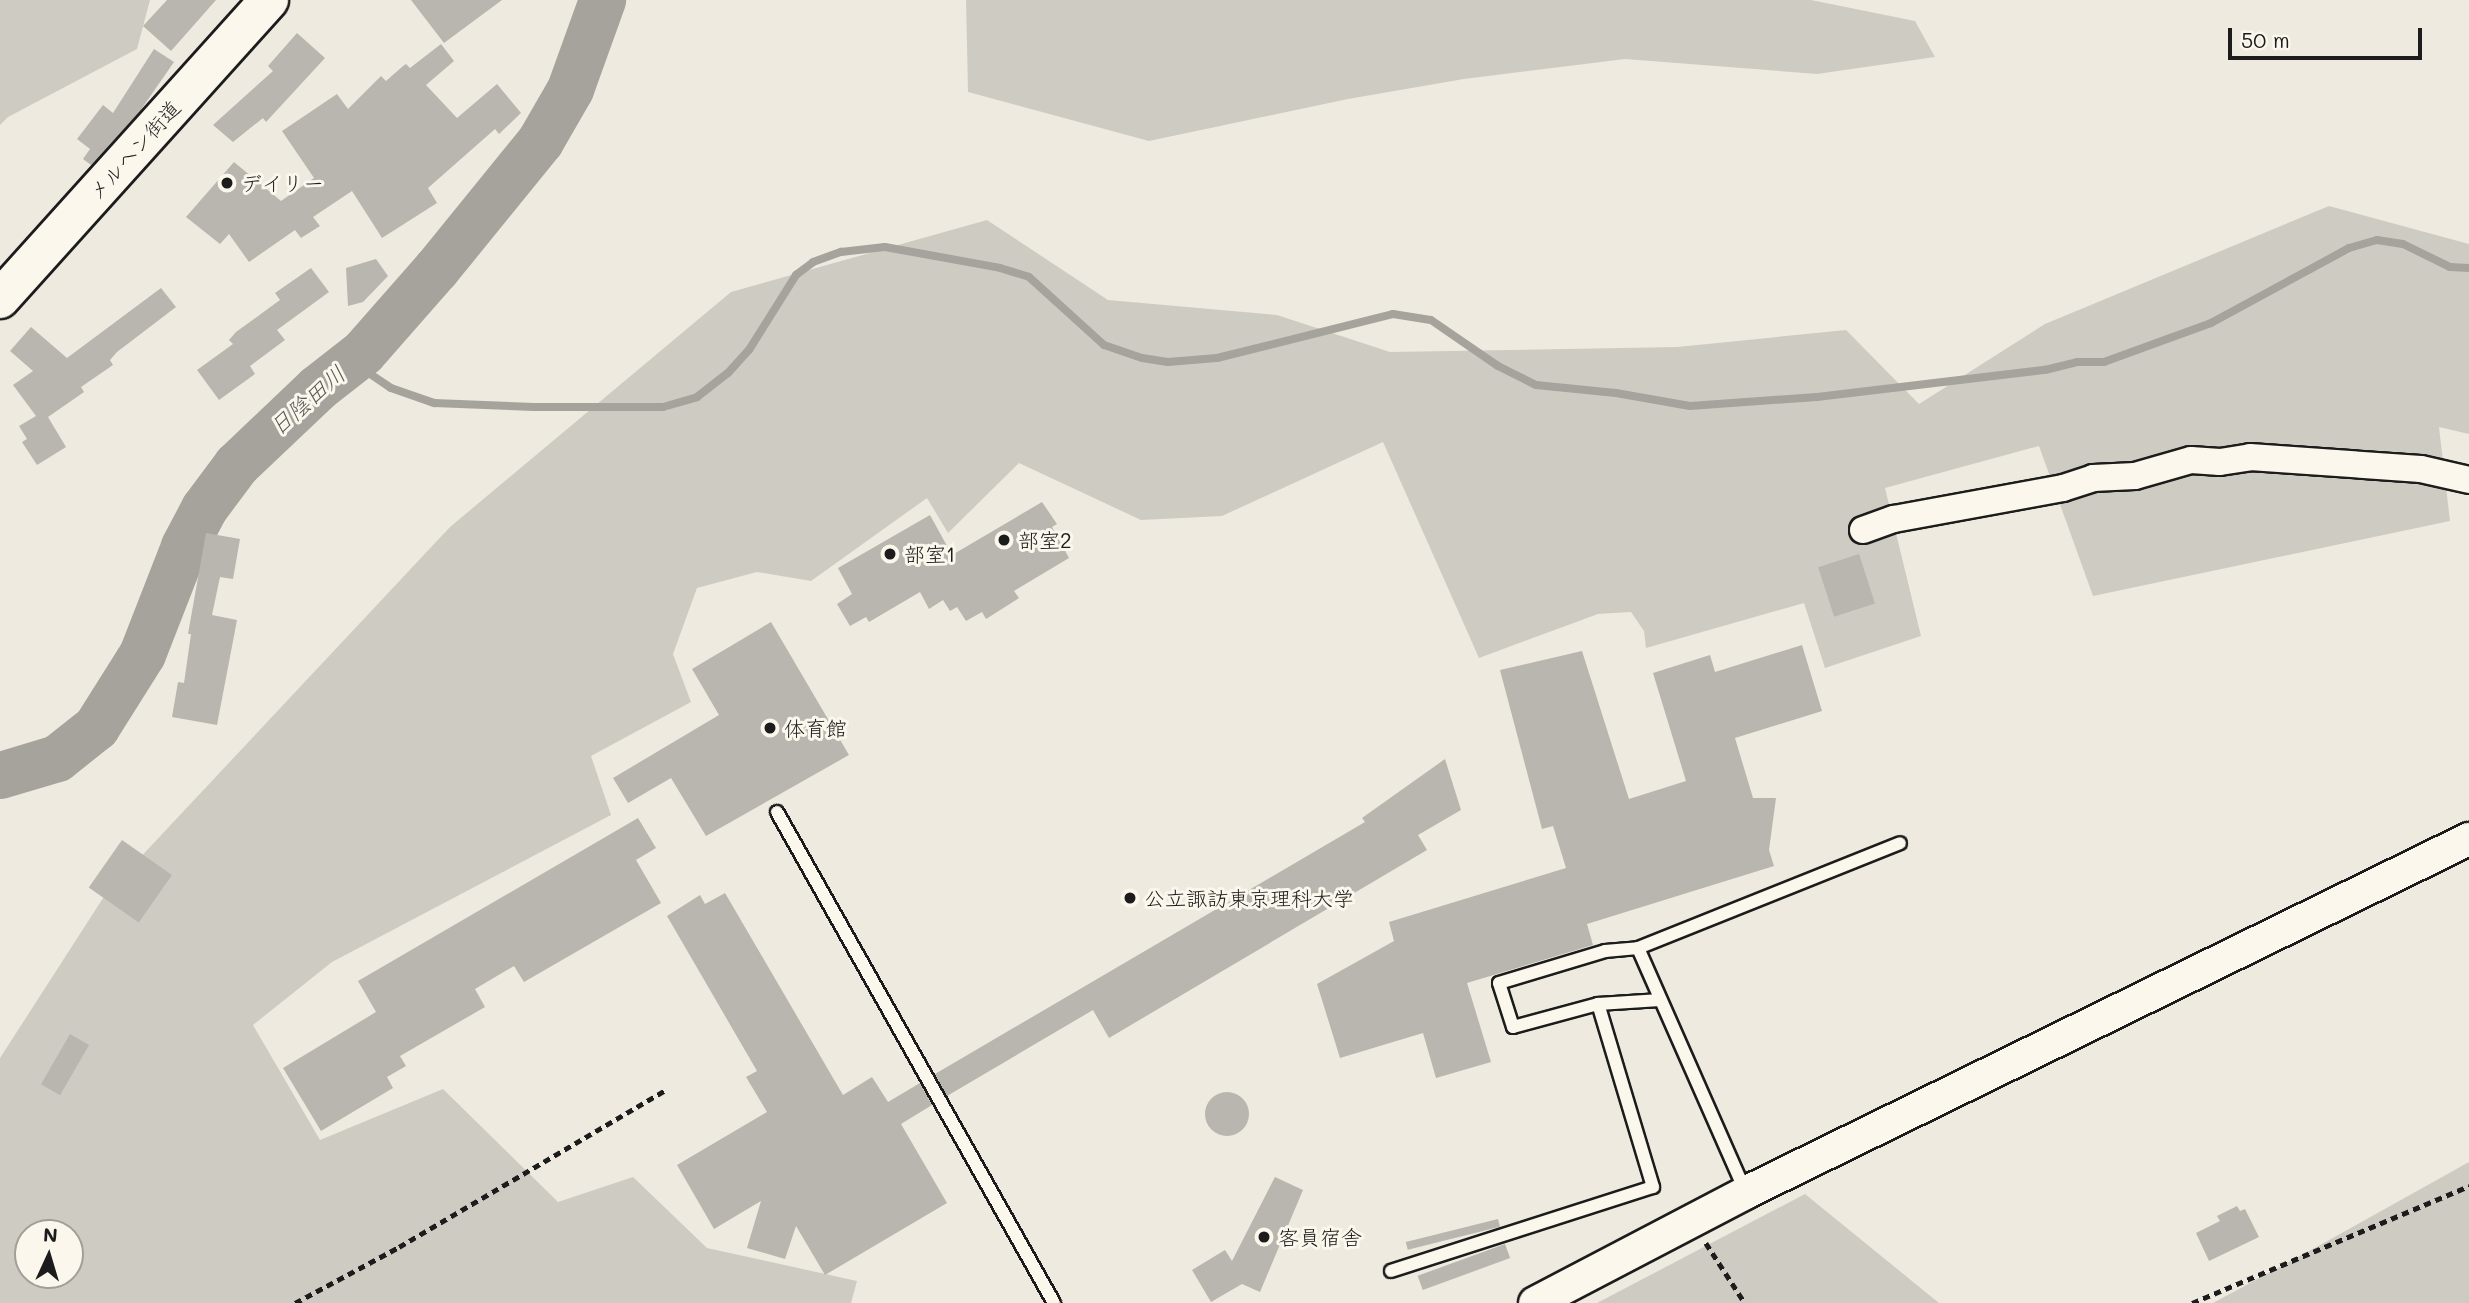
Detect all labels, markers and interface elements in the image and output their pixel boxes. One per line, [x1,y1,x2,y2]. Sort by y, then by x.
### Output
scale bar [2231,14,2425,58]
text: 50 m [2241,26,2290,53]
street label: メルヘン街道 [82,95,186,205]
place label: デイリー [241,170,325,196]
marker: デイリー [219,175,235,191]
water label: 日陰田川 [263,359,351,441]
place label: 部室2 [1018,527,1072,553]
marker: 部室2 [996,532,1012,548]
place label: 部室1 [904,541,955,567]
marker: 部室1 [882,546,898,562]
place label: 体育館 [784,715,847,741]
marker: 体育館 [762,720,778,736]
place label: 公立諏訪東京理科大学 [1144,885,1354,911]
marker: 公立諏訪東京理科大学 [1122,890,1138,906]
north arrow [14,1219,84,1289]
text: N [42,1222,58,1248]
place label: 客員宿舎 [1278,1224,1362,1250]
marker: 客員宿舎 [1256,1229,1272,1245]

